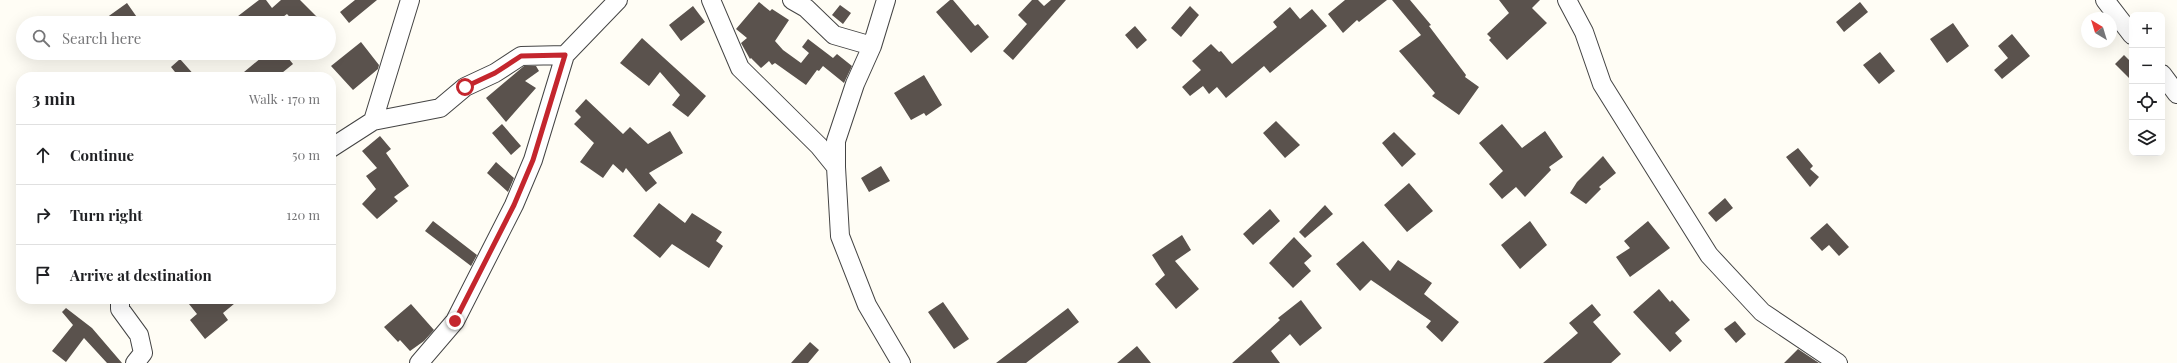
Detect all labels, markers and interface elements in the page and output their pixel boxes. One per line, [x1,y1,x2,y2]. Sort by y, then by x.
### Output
north arrow [2081,12,2117,48]
map controls [2129,12,2165,156]
button: + [2129,12,2165,48]
search box [16,16,336,60]
icon: search [30,27,52,49]
text: Search here [62,28,141,48]
button: − [2129,48,2165,84]
route start [456,78,474,96]
button: locate [2129,84,2165,120]
text: 3 min [32,87,75,109]
text: Walk · 170 m [249,90,320,107]
button: layers [2129,120,2165,156]
icon: ahead [32,144,54,166]
text: Continue [70,145,134,165]
text: 50 m [292,146,320,163]
icon: right [32,204,54,226]
text: Turn right [70,205,143,225]
text: 120 m [286,206,320,223]
icon: arrive [32,264,54,286]
text: Arrive at destination [70,265,212,285]
route end [446,312,464,330]

